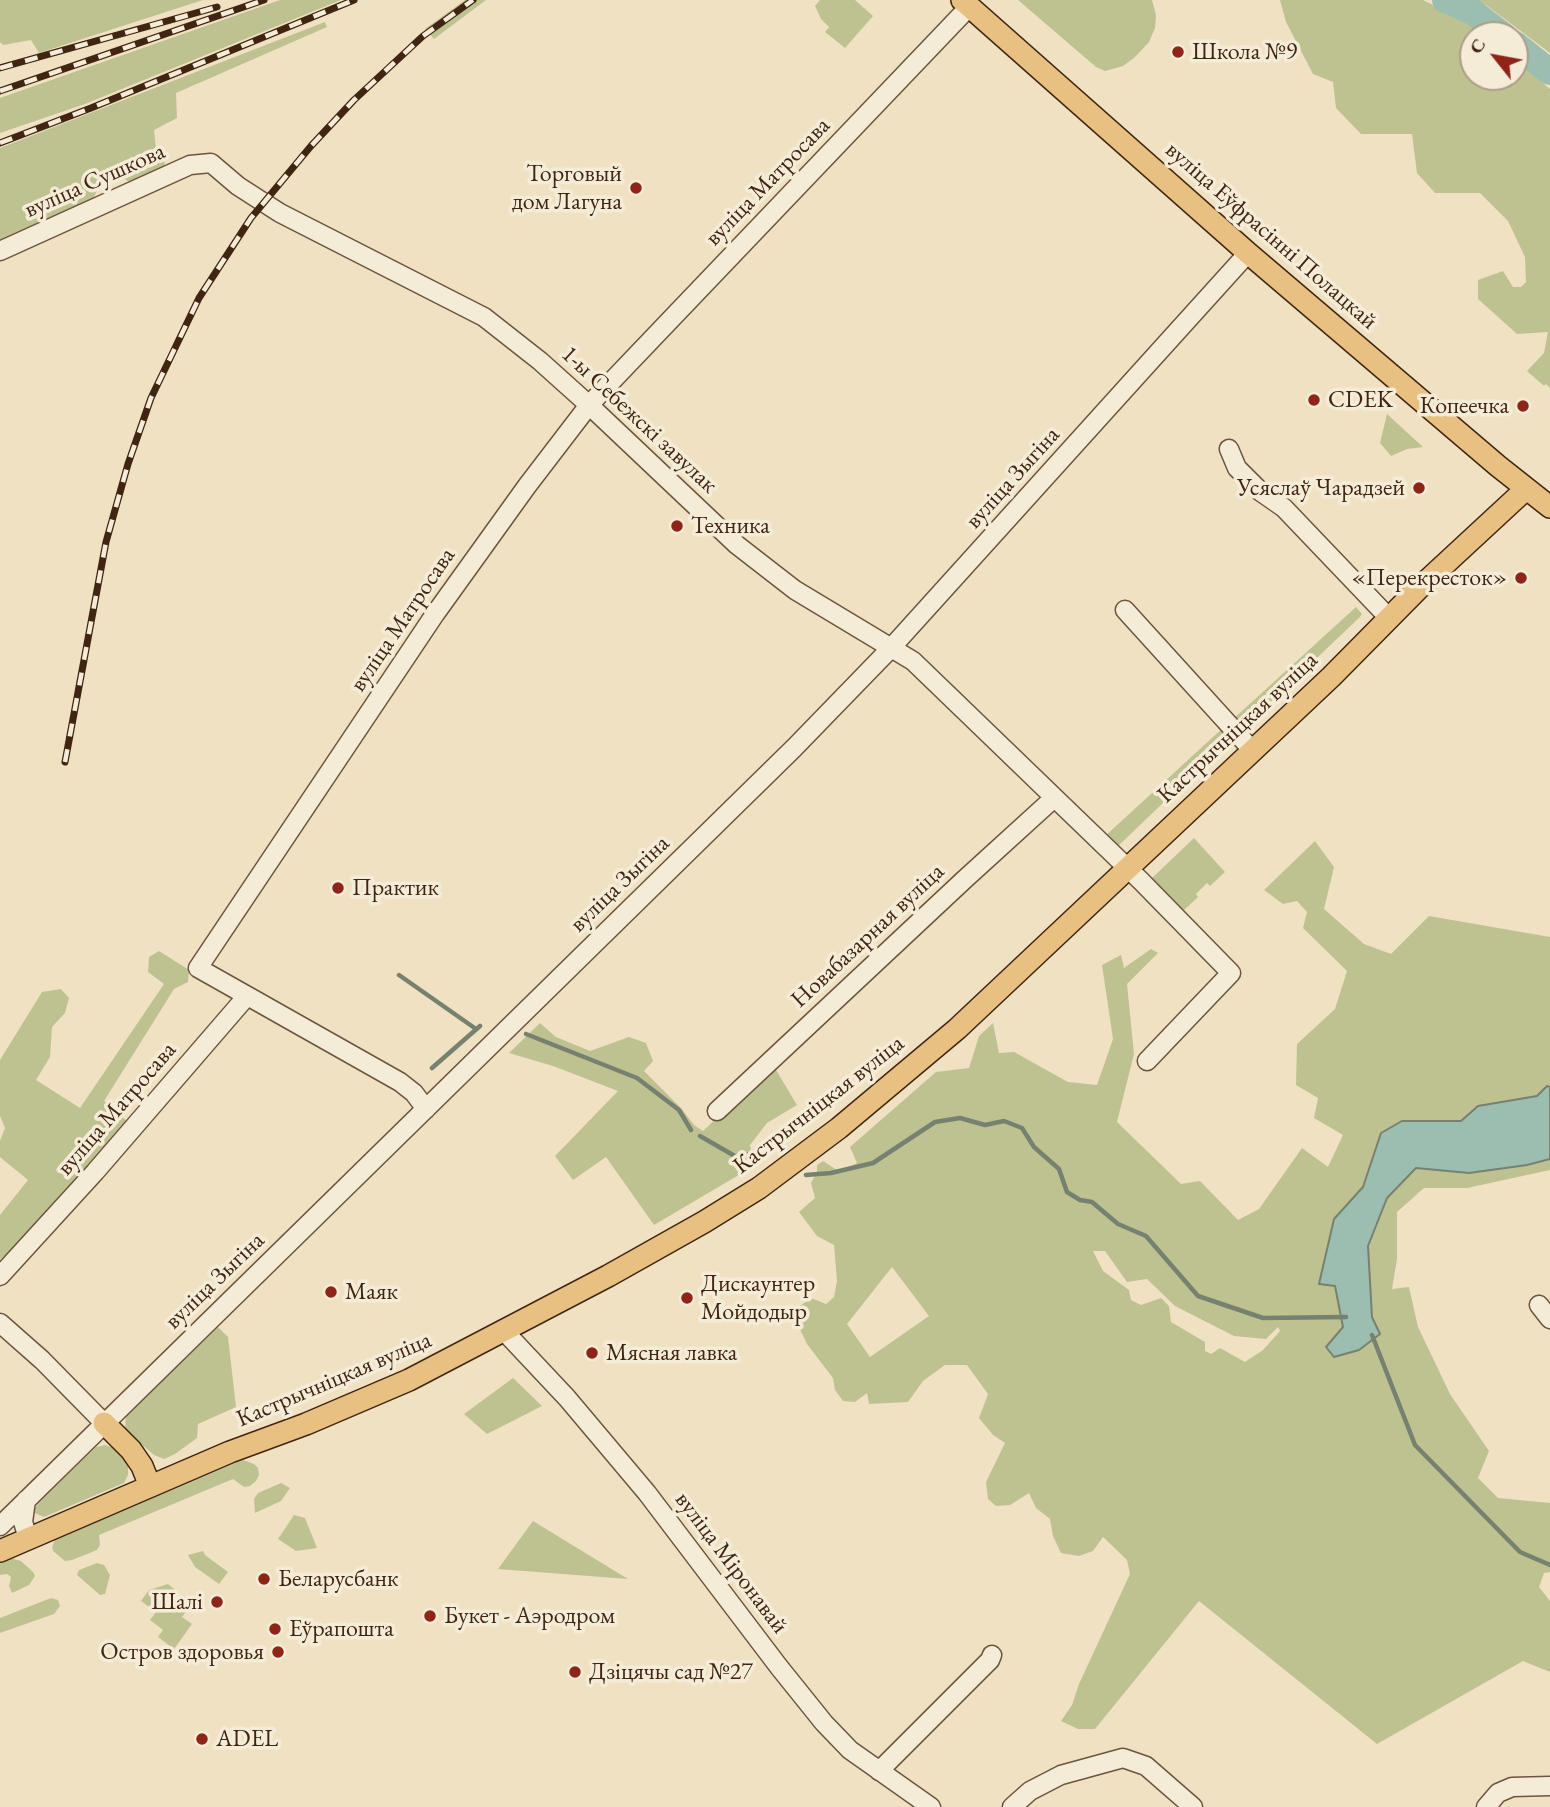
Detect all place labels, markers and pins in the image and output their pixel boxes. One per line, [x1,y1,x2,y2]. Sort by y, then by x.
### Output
place label: Школа №9 [1192,38,1297,66]
marker: Школа №9 [1170,44,1186,60]
place label: Торговый дом Лагуна [512,160,622,216]
marker: Торговый дом Лагуна [628,180,644,196]
place label: CDEK [1328,386,1393,414]
marker: CDEK [1306,392,1322,408]
place label: Копеечка [1420,392,1509,420]
marker: Копеечка [1515,398,1531,414]
place label: Усяслаў Чарадзей [1237,474,1405,502]
marker: Усяслаў Чарадзей [1411,480,1427,496]
place label: Техника [691,512,770,540]
marker: Техника [669,518,685,534]
place label: «Перекресток» [1351,564,1507,592]
marker: «Перекресток» [1513,570,1529,586]
place label: Практик [352,874,439,902]
marker: Практик [330,880,346,896]
place label: Дискаунтер Мойдодыр [701,1270,815,1326]
place label: Маяк [345,1278,398,1306]
marker: Маяк [323,1284,339,1300]
marker: Дискаунтер Мойдодыр [679,1290,695,1306]
place label: Мясная лавка [606,1339,737,1367]
marker: Мясная лавка [584,1345,600,1361]
place label: Беларусбанк [278,1565,399,1593]
marker: Беларусбанк [256,1571,272,1587]
place label: Шалі [151,1588,203,1616]
marker: Шалі [209,1594,225,1610]
place label: Букет - Аэродром [444,1602,615,1630]
marker: Букет - Аэродром [422,1608,438,1624]
place label: Еўрапошта [289,1615,394,1643]
marker: Еўрапошта [267,1621,283,1637]
place label: Остров здоровья [100,1638,264,1666]
marker: Остров здоровья [270,1644,286,1660]
place label: Дзіцячы сад №27 [589,1658,753,1686]
marker: Дзіцячы сад №27 [567,1664,583,1680]
place label: ADEL [216,1725,278,1753]
marker: ADEL [194,1731,210,1747]

